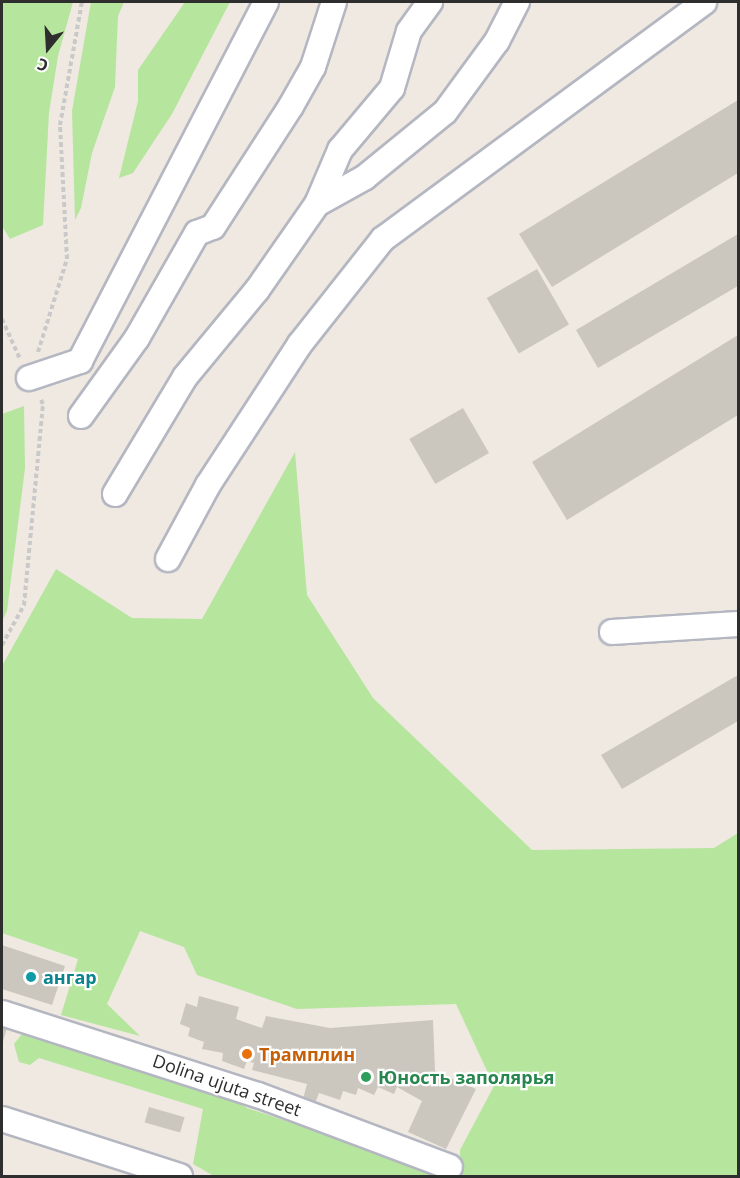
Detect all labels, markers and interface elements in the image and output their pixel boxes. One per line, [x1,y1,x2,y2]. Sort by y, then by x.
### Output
north arrow [18,18,78,78]
text: С [34,53,51,77]
place label: ангар [43,966,97,988]
marker: ангар [24,970,38,984]
place label: Трамплин [259,1043,355,1065]
marker: Трамплин [240,1047,254,1061]
street label: Dolina ujuta street [150,1049,304,1121]
place label: Юность заполярья [378,1066,554,1088]
marker: Юность заполярья [359,1070,373,1084]

